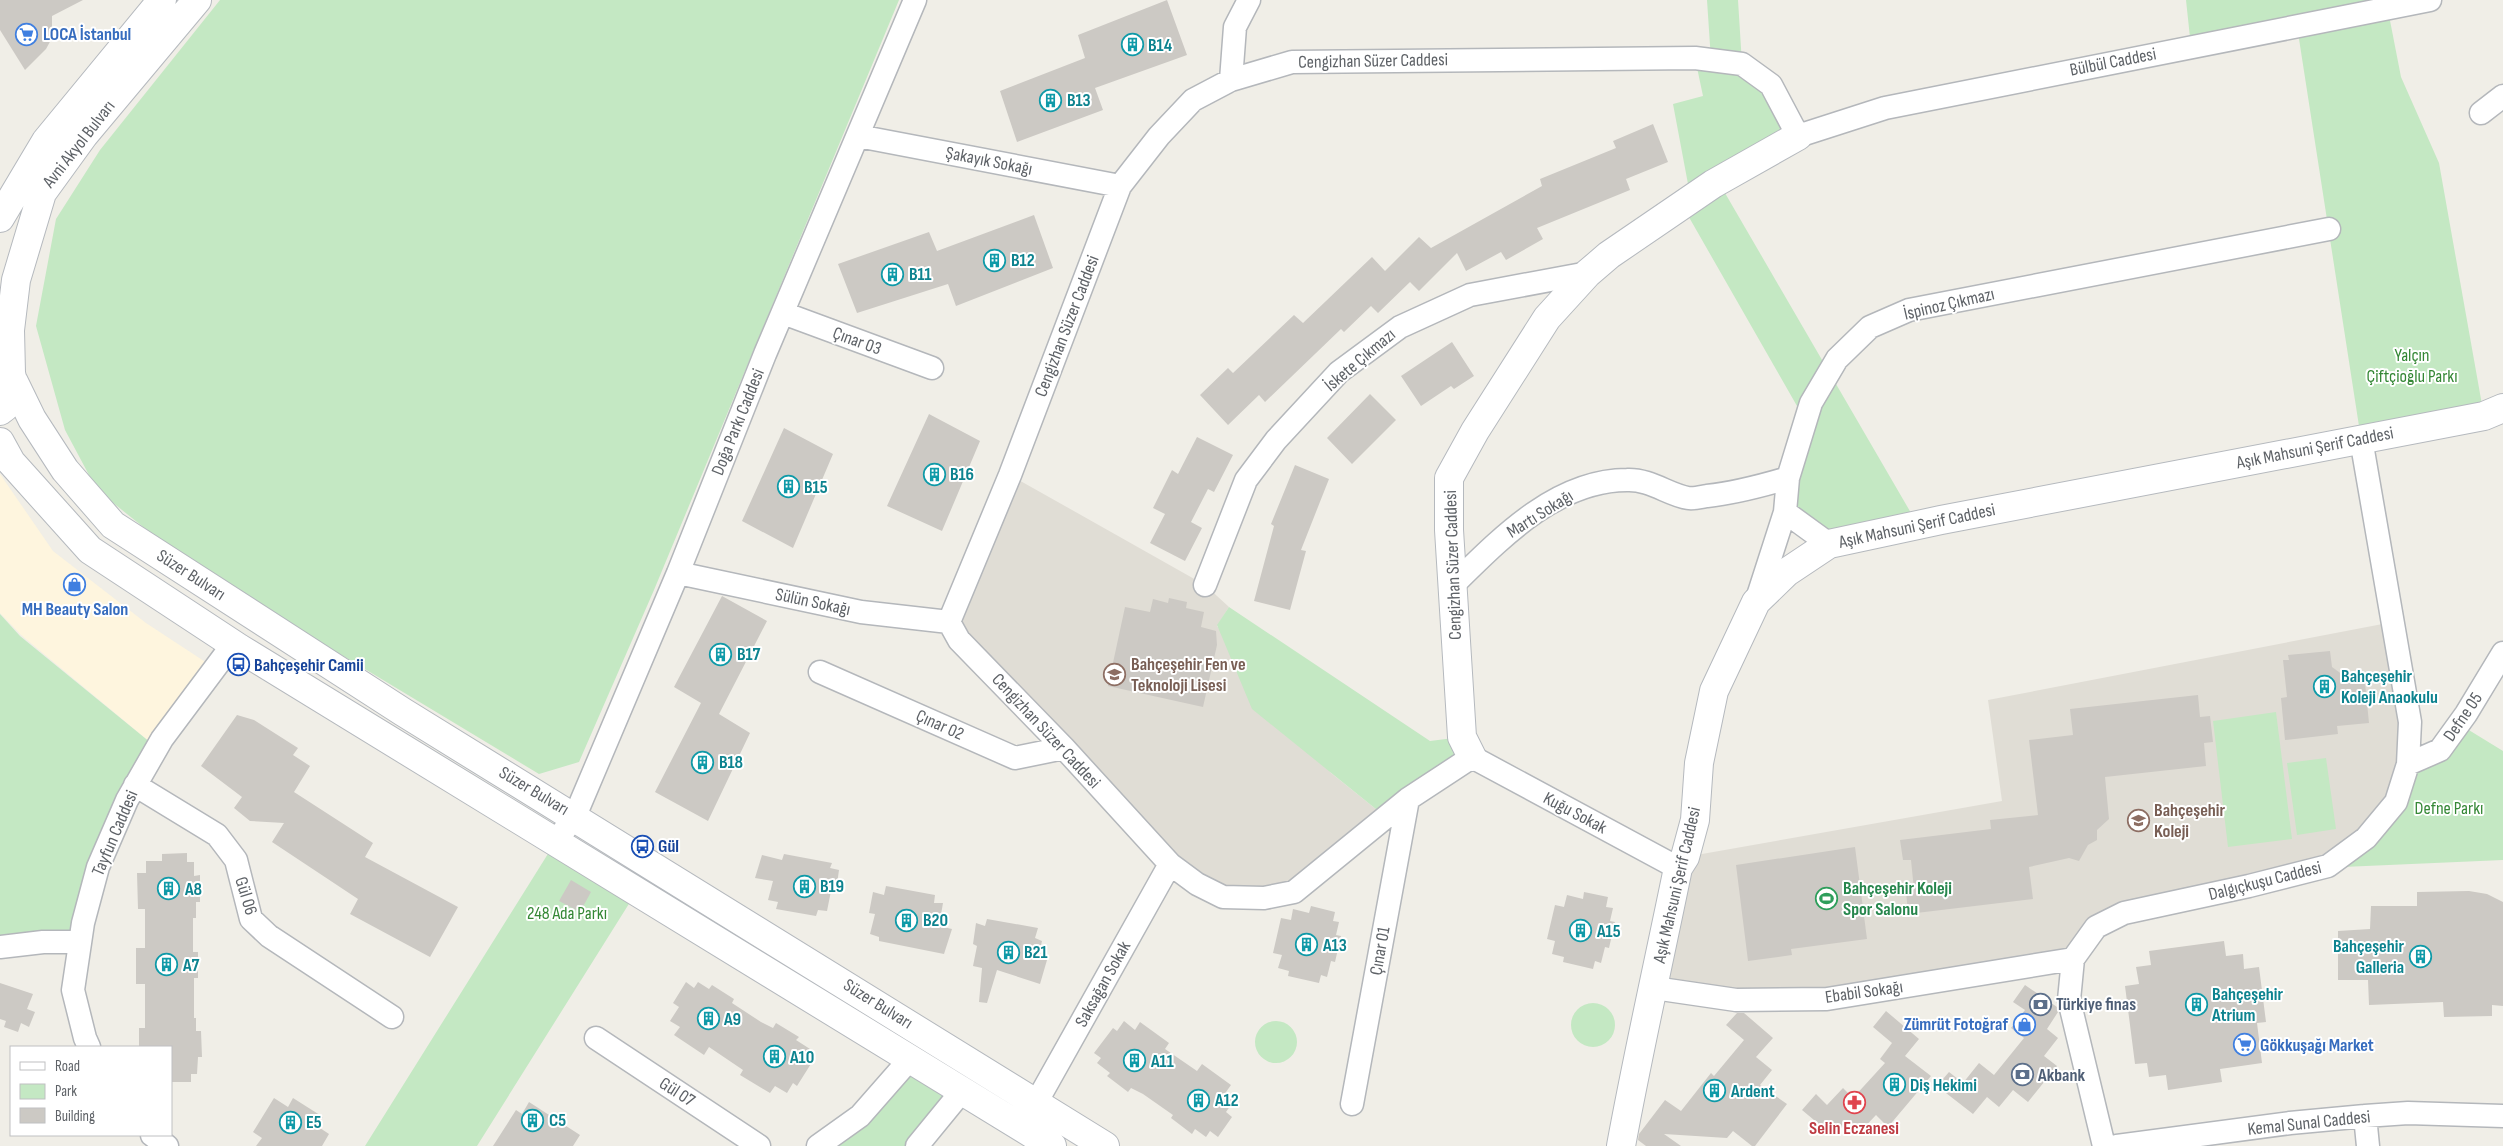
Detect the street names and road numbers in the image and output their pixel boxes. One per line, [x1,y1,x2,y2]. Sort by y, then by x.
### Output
street label: Bülbül Caddesi [2068,43,2158,81]
street label: Cengizhan Süzer Caddesi [1298,49,1448,73]
street label: Avni Akyol Bulvarı [38,96,120,192]
street label: Şakayık Sokağı [944,142,1034,180]
street label: Cengizhan Süzer Caddesi [1030,252,1104,400]
street label: İspinoz Çıkmazı [1902,283,1996,325]
street label: Çınar 03 [830,323,884,359]
street label: İskete Çıkmazı [1320,324,1400,396]
street label: Doğa Parkı Caddesi [707,366,769,478]
street label: Aşık Mahsuni Şerif Caddesi [2234,422,2395,474]
street label: Martı Sokağı [1503,485,1577,543]
street label: Cengizhan Süzer Caddesi [1440,490,1466,640]
street label: Aşık Mahsuni Şerif Caddesi [1836,499,1997,553]
street label: Süzer Bulvarı [153,545,229,605]
street label: Sülün Sokağı [774,584,852,620]
street label: Cengizhan Süzer Caddesi [987,669,1105,793]
street label: Defne 05 [2439,689,2487,745]
street label: Çınar 02 [913,705,967,745]
street label: Süzer Bulvarı [495,762,573,820]
street label: Tayfun Caddesi [88,787,142,879]
street label: Kuğu Sokak [1540,788,1610,838]
street label: Aşık Mahsuni Şerif Caddesi [1649,805,1705,966]
street label: Dalgıçkuşu Caddesi [2206,857,2324,905]
street label: Gül 06 [230,874,262,918]
street label: Çınar 01 [1365,924,1395,977]
street label: Saksağan Sokak [1071,937,1135,1031]
street label: Süzer Bulvarı [839,974,917,1034]
street label: Ebabil Sokağı [1824,976,1904,1008]
street label: Gül 07 [655,1073,699,1112]
street label: Kemal Sunal Caddesi [2247,1106,2371,1140]

